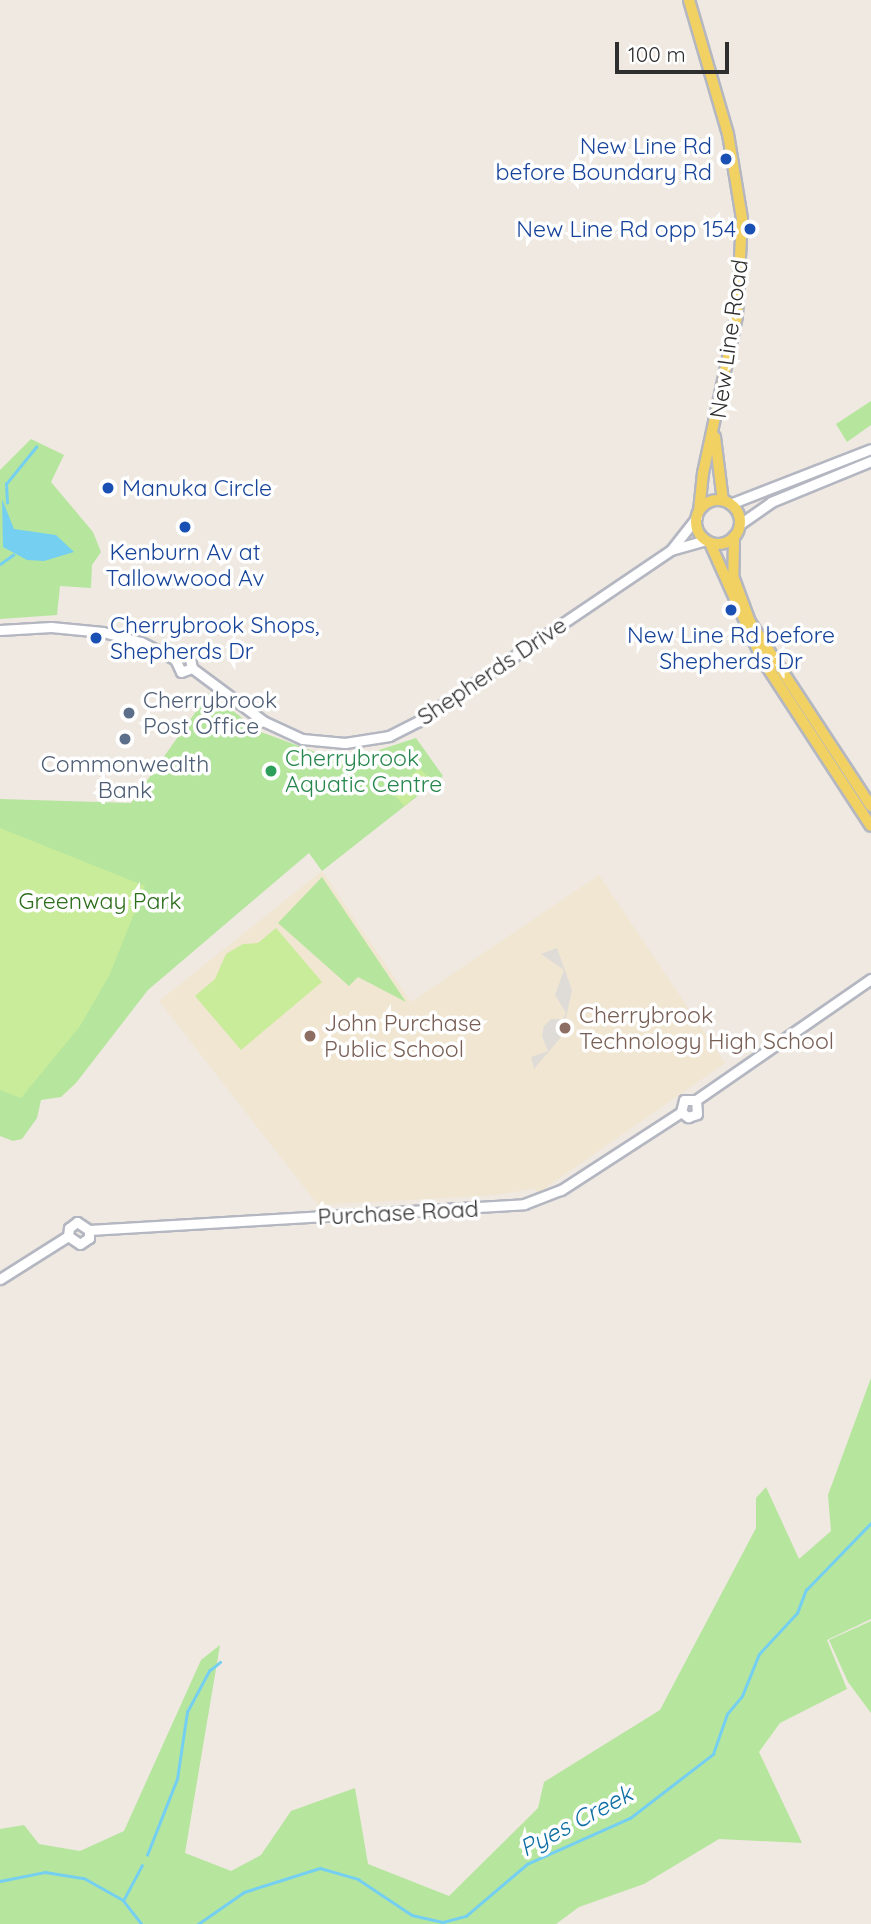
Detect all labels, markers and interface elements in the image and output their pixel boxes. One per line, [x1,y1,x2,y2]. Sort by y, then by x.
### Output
scale bar [619,28,733,72]
text: 100 m [628,41,686,67]
place label: New Line Rd before Boundary Rd [496,132,712,186]
marker: New Line Rd before Boundary Rd [718,151,734,167]
place label: New Line Rd opp 154 [516,215,736,243]
marker: New Line Rd opp 154 [742,221,758,237]
street label: New Line Road [704,258,754,420]
place label: Manuka Circle [122,474,272,502]
marker: Manuka Circle [100,480,116,496]
marker: Kenburn Av at Tallowwood Av [177,519,193,535]
place label: Kenburn Av at Tallowwood Av [106,538,264,592]
marker: New Line Rd before Shepherds Dr [723,602,739,618]
place label: Cherrybrook Shops, Shepherds Dr [110,611,320,665]
street label: Shepherds Drive [412,611,572,731]
place label: New Line Rd before Shepherds Dr [627,621,835,675]
marker: Cherrybrook Shops, Shepherds Dr [88,630,104,646]
place label: Cherrybrook Post Office [143,686,277,740]
marker: Cherrybrook Post Office [121,705,137,721]
marker: Commonwealth Bank [117,731,133,747]
place label: Cherrybrook Aquatic Centre [285,744,442,798]
place label: Commonwealth Bank [41,750,209,804]
marker: Cherrybrook Aquatic Centre [263,763,279,779]
park label: Greenway Park [19,887,181,915]
place label: Cherrybrook Technology High School [579,1001,834,1055]
place label: John Purchase Public School [324,1009,481,1063]
marker: Cherrybrook Technology High School [557,1020,573,1036]
marker: John Purchase Public School [302,1028,318,1044]
street label: Purchase Road [317,1195,479,1231]
water label: Pyes Creek [515,1779,637,1863]

